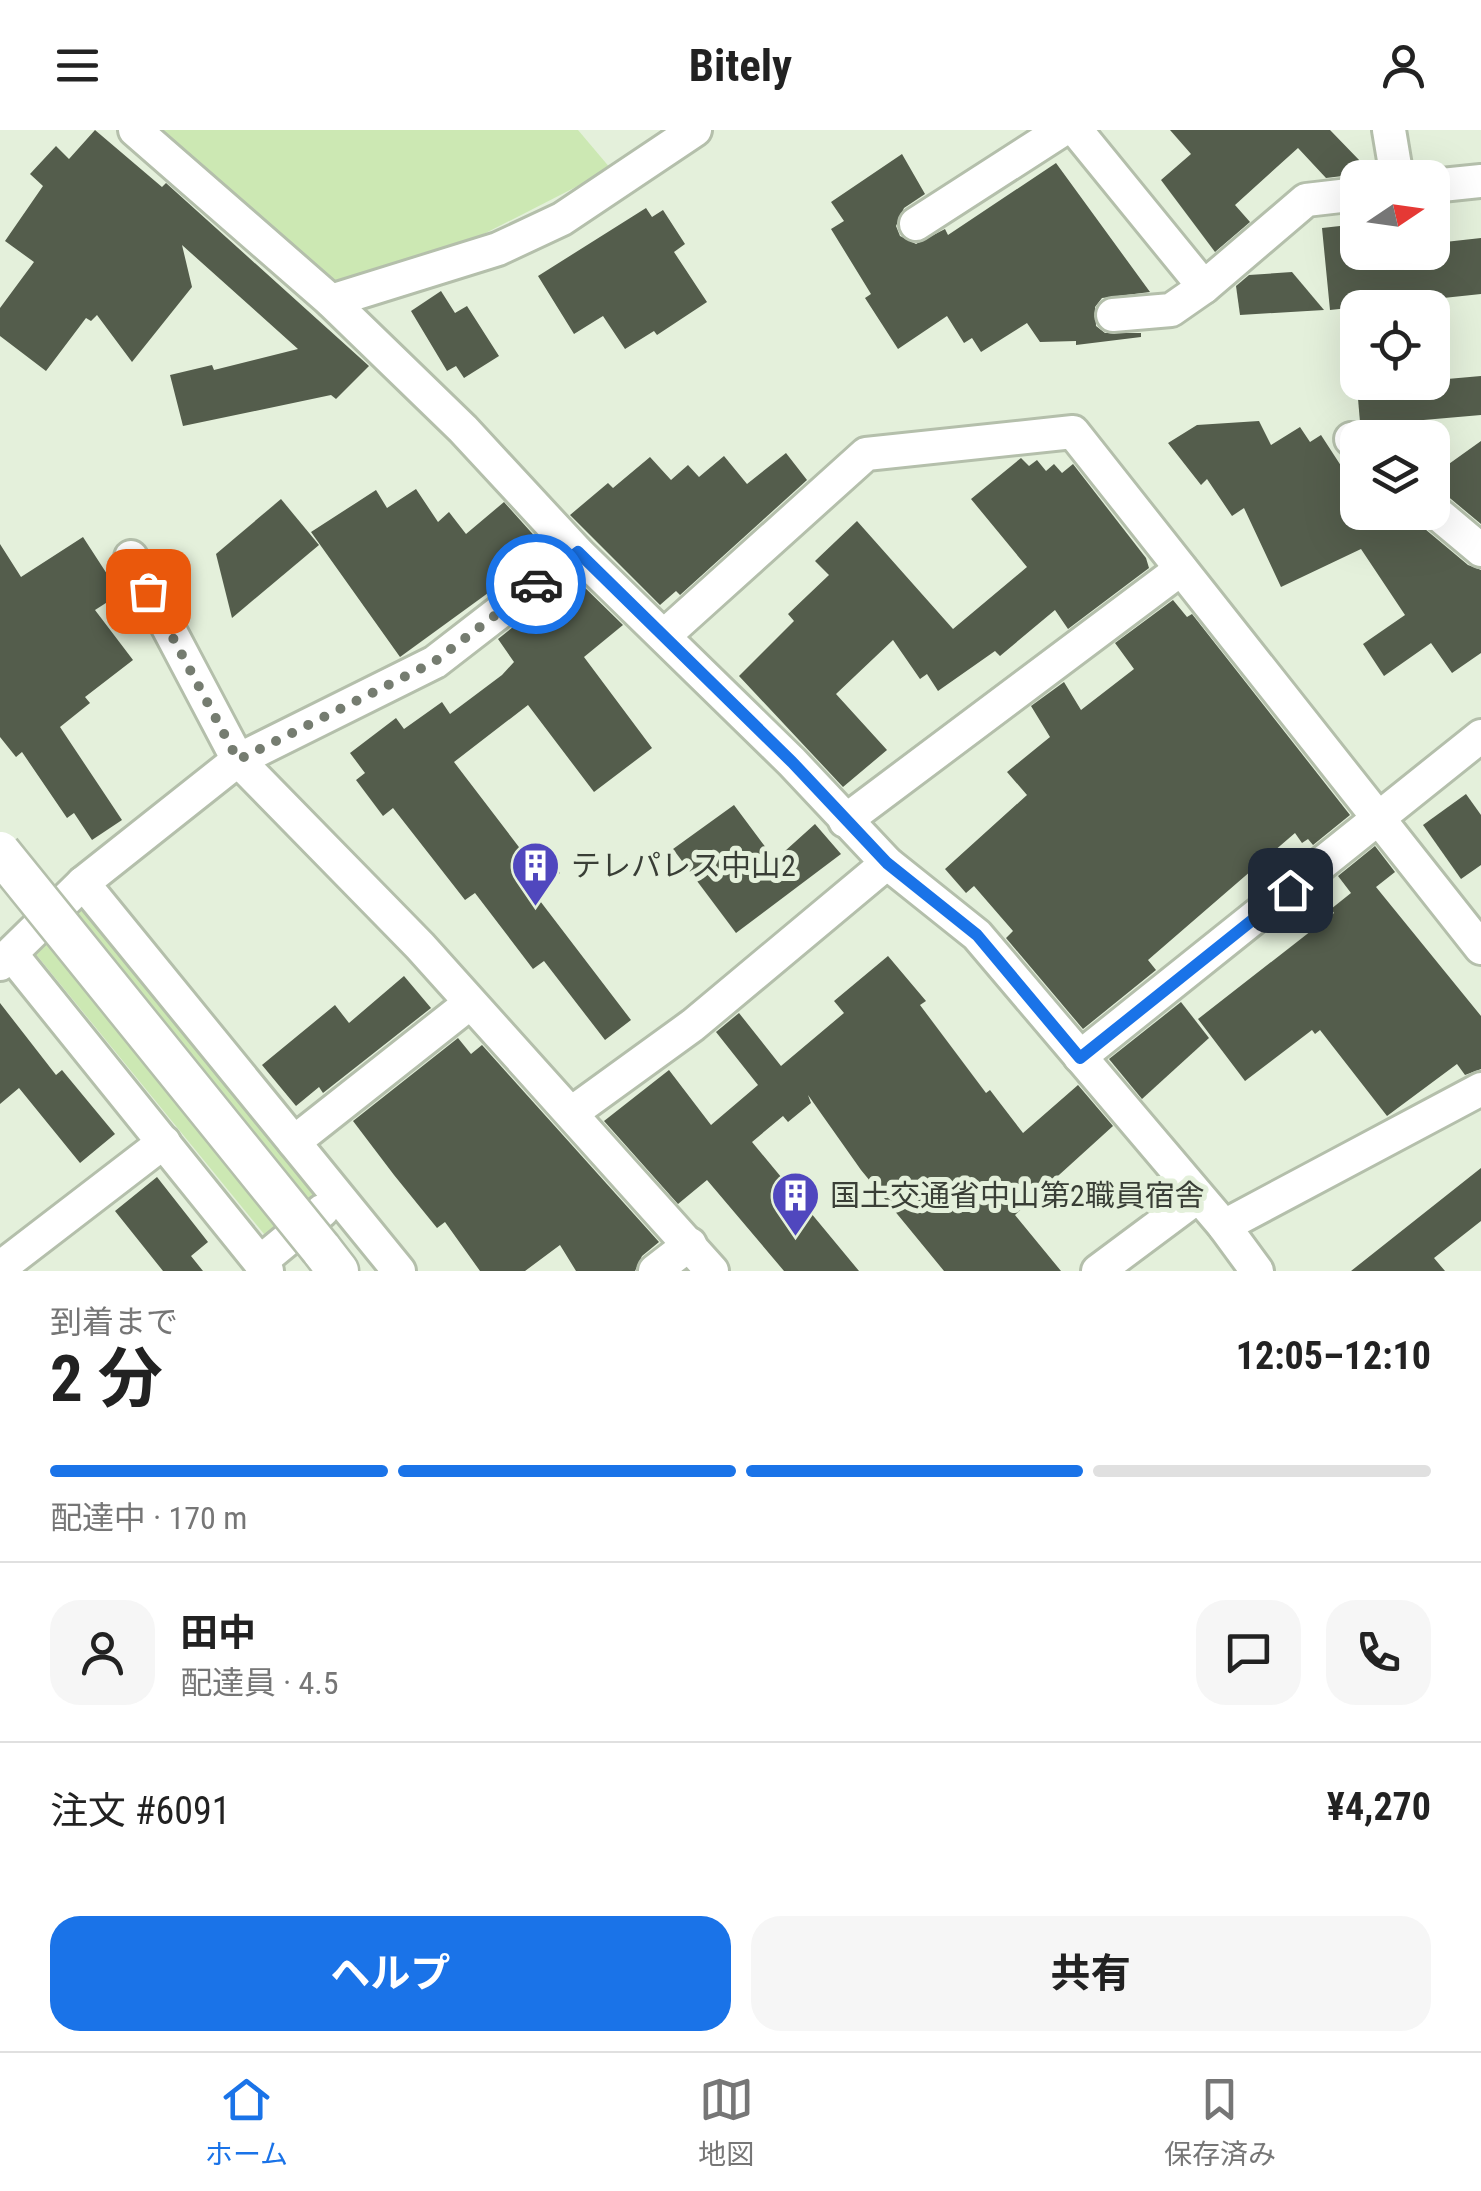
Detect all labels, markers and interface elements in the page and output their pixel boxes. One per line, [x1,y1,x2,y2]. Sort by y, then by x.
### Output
icon: menu [50,38,105,93]
icon: person [1376,38,1431,93]
text: Bitely [689,39,792,92]
north arrow [1340,160,1450,270]
map controls [1340,160,1450,530]
button: locate [1340,290,1450,400]
button: layers [1340,420,1450,530]
courier [486,534,586,634]
pin [106,549,191,634]
icon: car [509,557,564,612]
icon: bag [121,564,176,619]
building icon: テレパレス中山2 [510,840,562,908]
place label: テレパレス中山2 [571,848,796,883]
pin [1248,848,1333,933]
icon: home [1263,863,1318,918]
building icon: 国土交通省中山第2職員宿舎 [769,1170,821,1238]
place label: 国土交通省中山第2職員宿舎 [830,1178,1205,1213]
text: 到着まで [50,1303,178,1341]
text: 12:05–12:10 [1236,1334,1431,1378]
text: 2 分 [50,1341,163,1417]
text: 配達中 · 170 m [50,1499,247,1537]
button: person [50,1600,155,1705]
button: chat [1196,1600,1301,1705]
button: phone [1326,1600,1431,1705]
text: 田中 [180,1611,256,1655]
text: 配達員 · 4.5 [180,1664,339,1702]
text: ¥4,270 [1327,1785,1431,1829]
text: 注文 #6091 [50,1789,231,1833]
button: ヘルプ [50,1916,731,2031]
button: 共有 [751,1916,1431,2031]
tab: ホーム [205,2072,288,2172]
tab: 地図 [698,2072,754,2172]
tab: 保存済み [1164,2072,1276,2172]

